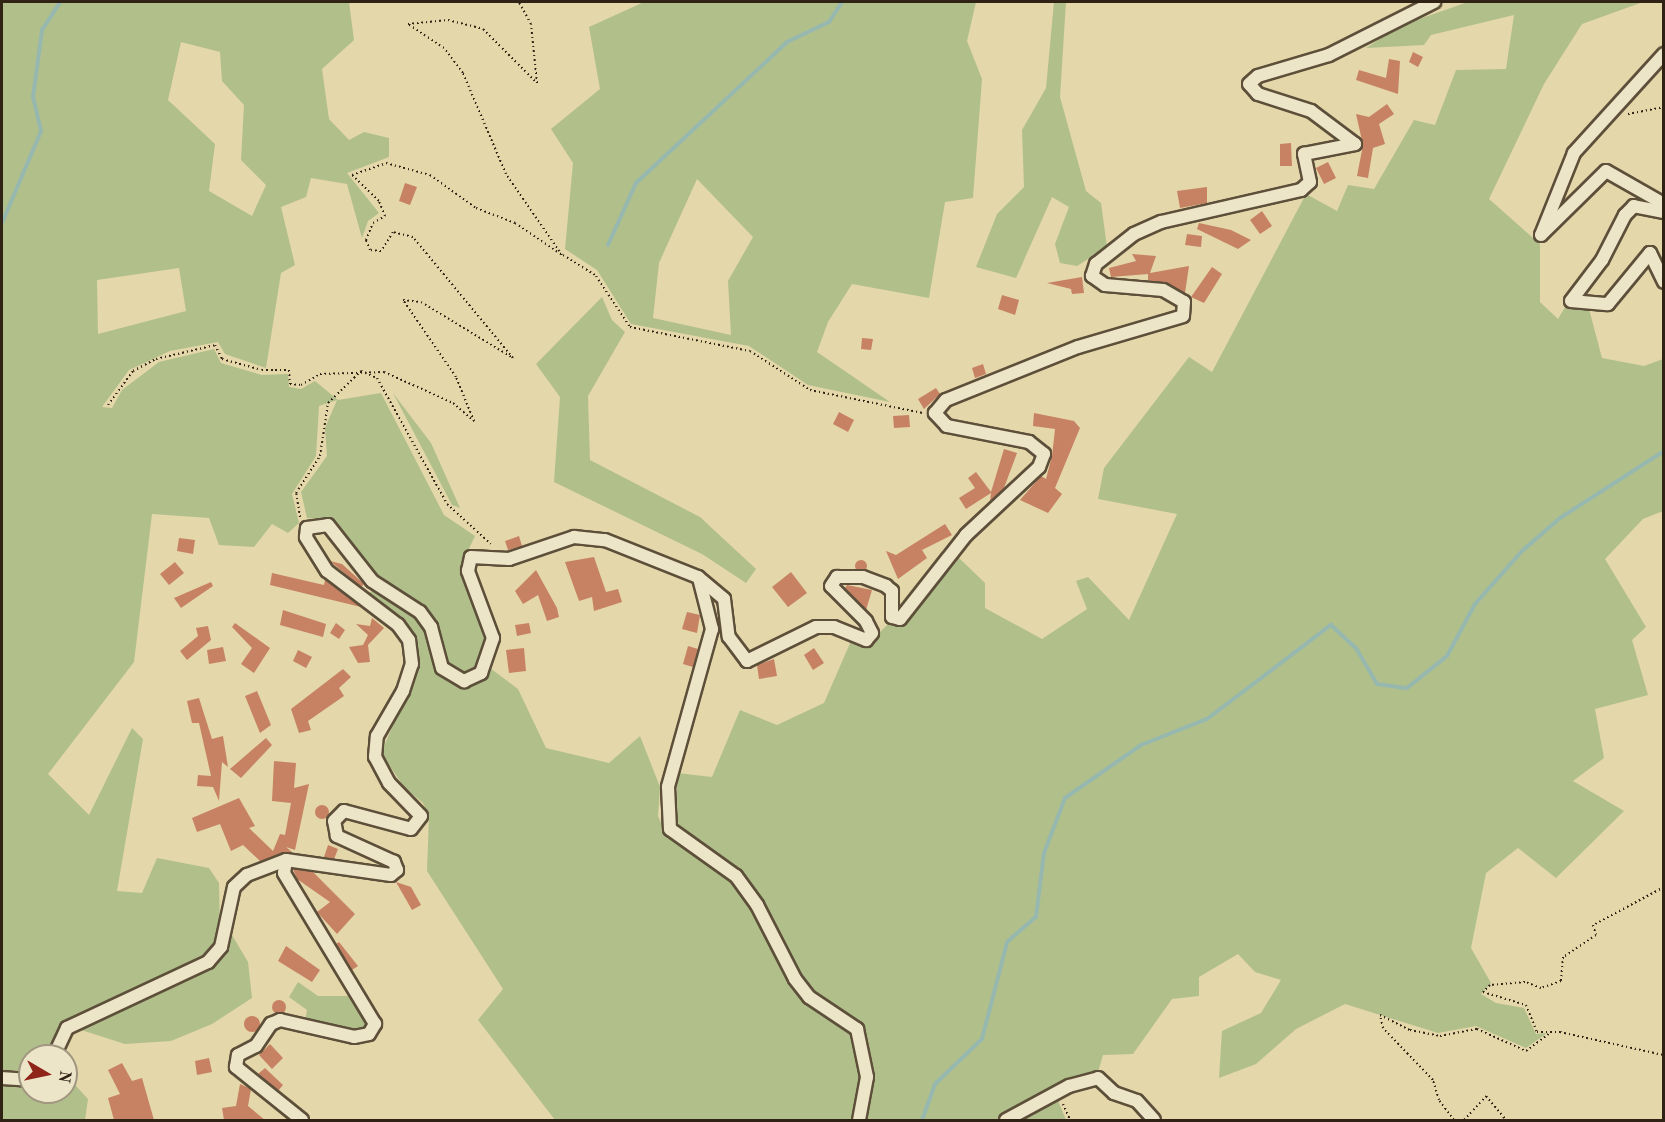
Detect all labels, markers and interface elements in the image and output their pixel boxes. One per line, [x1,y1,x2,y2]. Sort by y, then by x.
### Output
north arrow [18,1044,78,1104]
text: N [55,1069,73,1084]

